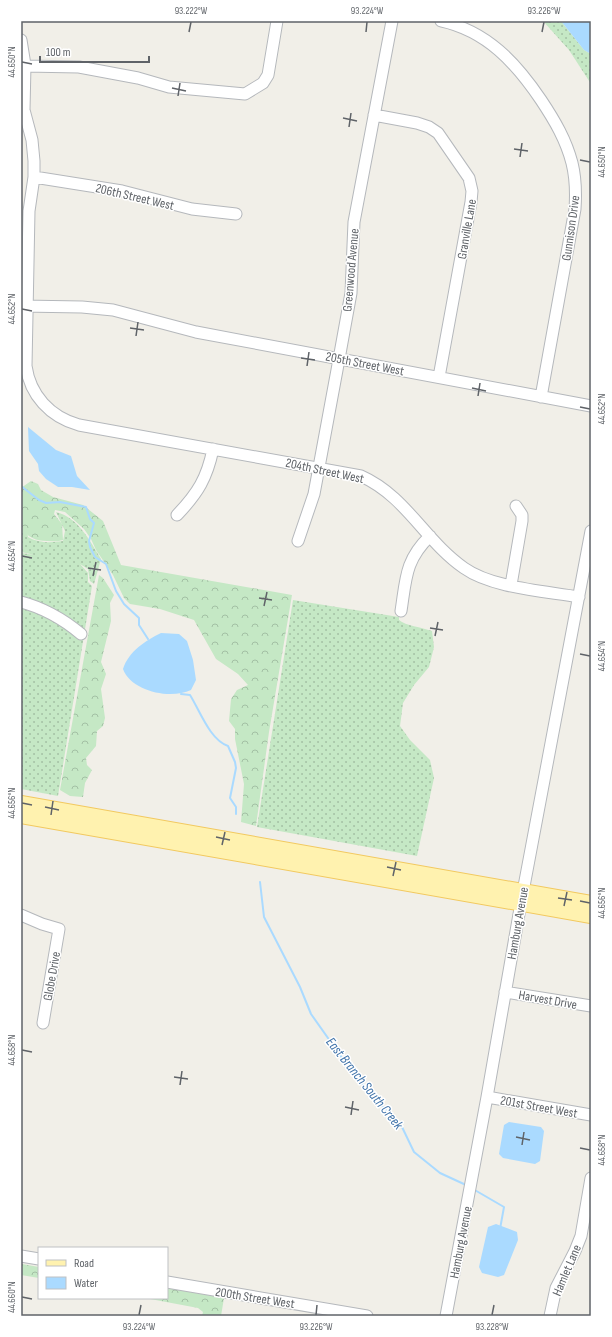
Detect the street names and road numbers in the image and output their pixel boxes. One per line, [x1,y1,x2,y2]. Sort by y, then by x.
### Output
street label: 206th Street West [94,180,176,214]
street label: Gunnison Drive [558,194,583,262]
street label: Granville Lane [454,198,480,260]
street label: Greenwood Avenue [339,228,363,312]
street label: 205th Street West [324,349,405,379]
street label: 204th Street West [284,455,366,487]
street label: Hamburg Avenue [504,886,532,961]
street label: Globe Drive [40,950,64,1002]
street label: Harvest Drive [517,987,578,1013]
street label: 201st Street West [499,1092,579,1122]
street label: Hamburg Avenue [446,1205,476,1280]
street label: Hamlet Lane [549,1242,585,1298]
street label: 200th Street West [214,1284,296,1312]

